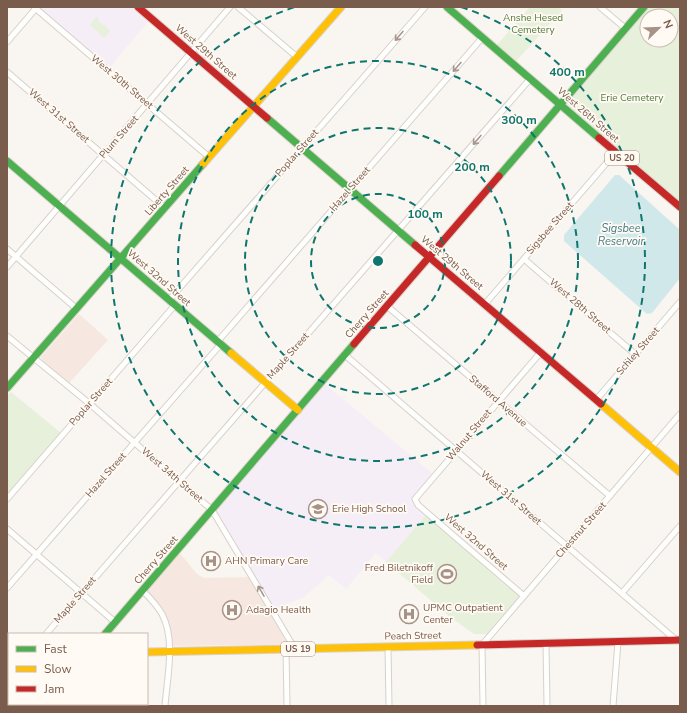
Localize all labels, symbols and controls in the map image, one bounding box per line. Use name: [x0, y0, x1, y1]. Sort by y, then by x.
north arrow: [639, 8, 679, 48]
park label: Anshe Hesed Cemetery: [503, 11, 563, 37]
text: N: [659, 18, 676, 31]
street label: West 29th Street: [172, 21, 240, 83]
one-way arrow: [395, 31, 404, 42]
street label: West 30th Street: [88, 52, 157, 113]
one-way arrow: [452, 62, 461, 72]
text: 400 m: [549, 64, 585, 80]
street label: West 26th Street: [554, 84, 622, 146]
street label: West 31st Street: [25, 86, 93, 147]
park label: Erie Cemetery: [601, 91, 664, 105]
street label: Plum Street: [96, 112, 142, 162]
text: 300 m: [501, 112, 537, 128]
street label: Poplar Street: [272, 126, 322, 180]
one-way arrow: [473, 134, 482, 144]
road number: US 20: [605, 151, 639, 165]
text: 200 m: [454, 159, 490, 175]
street label: Liberty Street: [142, 163, 193, 219]
street label: Hazel Street: [326, 163, 374, 215]
street label: Sigsbee Street: [523, 198, 577, 257]
text: 100 m: [407, 206, 443, 222]
water label: Sigsbee Reservoir: [598, 221, 645, 249]
street label: West 29th Street: [418, 233, 487, 294]
street label: West 32nd Street: [124, 246, 194, 310]
centre of rings: [371, 254, 385, 268]
street label: West 28th Street: [546, 275, 614, 337]
street label: Cherry Street: [342, 286, 392, 341]
street label: Schley Street: [613, 324, 663, 378]
street label: Maple Street: [264, 329, 313, 382]
street label: Stafford Avenue: [466, 372, 530, 430]
street label: Poplar Street: [66, 375, 116, 429]
street label: Walnut Street: [443, 406, 495, 464]
street label: West 34th Street: [138, 444, 206, 506]
street label: Hazel Street: [82, 449, 130, 501]
street label: West 31st Street: [477, 468, 545, 529]
school or university icon: Erie High School: [307, 498, 329, 520]
street label: Chestnut Street: [553, 498, 610, 561]
place label: Erie High School: [332, 502, 406, 516]
street label: West 32nd Street: [441, 510, 511, 574]
street label: Cherry Street: [131, 532, 181, 587]
hospital icon: AHN Primary Care: [200, 550, 222, 572]
place label: AHN Primary Care: [225, 554, 308, 568]
place label: Fred Biletnikoff Field: [365, 561, 434, 587]
sports icon: Fred Biletnikoff Field: [436, 563, 458, 585]
street label: Maple Street: [51, 573, 100, 626]
one-way arrow: [256, 585, 264, 597]
hospital icon: Adagio Health: [221, 599, 243, 621]
place label: UPMC Outpatient Center: [423, 601, 503, 627]
place label: Adagio Health: [246, 603, 311, 617]
hospital icon: UPMC Outpatient Center: [398, 603, 420, 625]
street label: Peach Street: [384, 628, 442, 643]
legend: [8, 633, 148, 705]
text: Fast: [44, 641, 67, 657]
road number: US 19: [281, 642, 315, 656]
text: Slow: [44, 661, 72, 677]
text: Jam: [43, 681, 65, 697]

